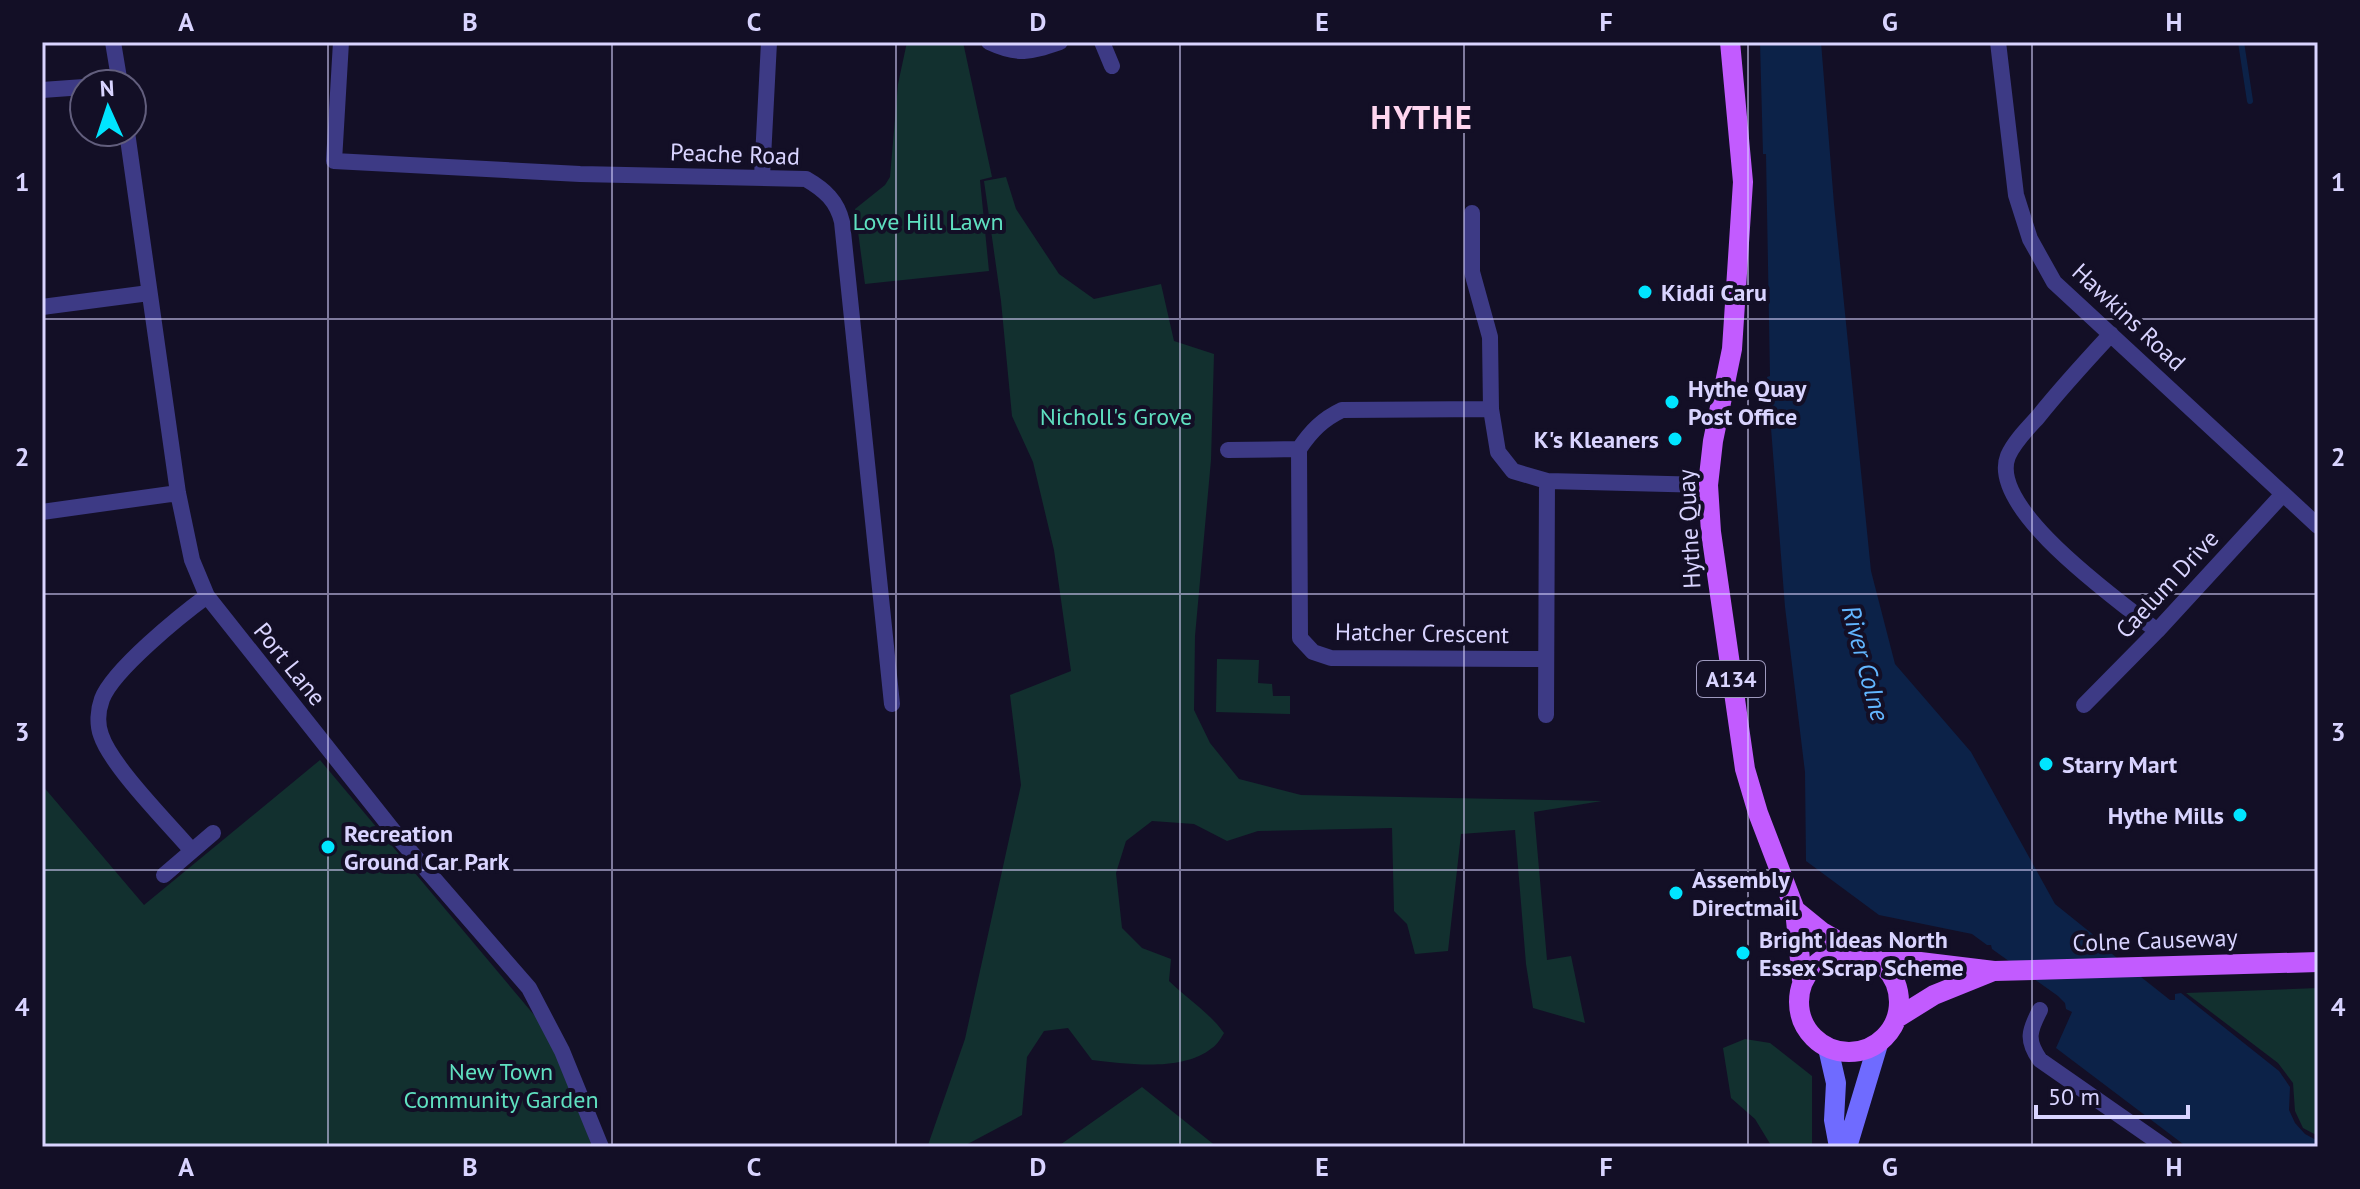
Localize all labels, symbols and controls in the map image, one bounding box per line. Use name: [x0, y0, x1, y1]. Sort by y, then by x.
text: A: [178, 5, 194, 38]
text: B: [462, 5, 478, 38]
text: C: [747, 5, 761, 38]
text: D: [1030, 5, 1046, 38]
text: E: [1315, 5, 1329, 38]
text: F: [1599, 5, 1613, 38]
text: G: [1882, 5, 1898, 38]
text: H: [2166, 5, 2182, 38]
north arrow: [68, 68, 148, 148]
text: N: [99, 74, 115, 102]
district label: HYTHE: [1370, 96, 1474, 138]
street label: Peache Road: [669, 136, 801, 172]
text: 1: [15, 165, 29, 198]
text: 1: [2331, 165, 2345, 198]
park label: Love Hill Lawn: [852, 206, 1004, 237]
street label: Hawkins Road: [2066, 257, 2192, 377]
place label: Kiddi Caru: [1661, 277, 1767, 308]
marker: Kiddi Caru: [1636, 283, 1654, 301]
place label: Hythe Quay Post Office: [1688, 373, 1807, 432]
marker: Hythe Quay Post Office: [1663, 393, 1681, 411]
park label: Nicholl's Grove: [1040, 401, 1192, 432]
place label: K's Kleaners: [1534, 424, 1659, 455]
marker: K's Kleaners: [1666, 430, 1684, 448]
text: 2: [15, 440, 29, 473]
text: 2: [2331, 440, 2345, 473]
street label: Hythe Quay: [1670, 468, 1708, 590]
street label: Caelum Drive: [2109, 523, 2225, 645]
water label: River Colne: [1835, 602, 1897, 724]
street label: Port Lane: [247, 616, 333, 712]
street label: Hatcher Crescent: [1335, 616, 1509, 650]
road number: A134: [1697, 661, 1765, 697]
text: 3: [15, 715, 29, 748]
text: 3: [2331, 715, 2345, 748]
place label: Starry Mart: [2062, 749, 2178, 780]
marker: Starry Mart: [2037, 755, 2055, 773]
place label: Hythe Mills: [2108, 800, 2224, 831]
marker: Hythe Mills: [2231, 806, 2249, 824]
place label: Recreation Ground Car Park: [344, 818, 510, 877]
marker: Recreation Ground Car Park: [319, 838, 337, 856]
place label: Assembly Directmail: [1692, 864, 1799, 923]
marker: Assembly Directmail: [1667, 884, 1685, 902]
street label: Colne Causeway: [2072, 922, 2238, 958]
place label: Bright Ideas North Essex Scrap Scheme: [1759, 924, 1964, 983]
marker: Bright Ideas North Essex Scrap Scheme: [1734, 944, 1752, 962]
text: 4: [15, 990, 30, 1023]
text: 4: [2331, 990, 2346, 1023]
park label: New Town Community Garden: [403, 1056, 599, 1115]
scale bar: [2036, 1069, 2188, 1119]
text: 50 m: [2048, 1081, 2100, 1112]
text: A: [178, 1150, 194, 1183]
text: B: [462, 1150, 478, 1183]
text: C: [747, 1150, 761, 1183]
text: D: [1030, 1150, 1046, 1183]
text: E: [1315, 1150, 1329, 1183]
text: F: [1599, 1150, 1613, 1183]
text: G: [1882, 1150, 1898, 1183]
text: H: [2166, 1150, 2182, 1183]

